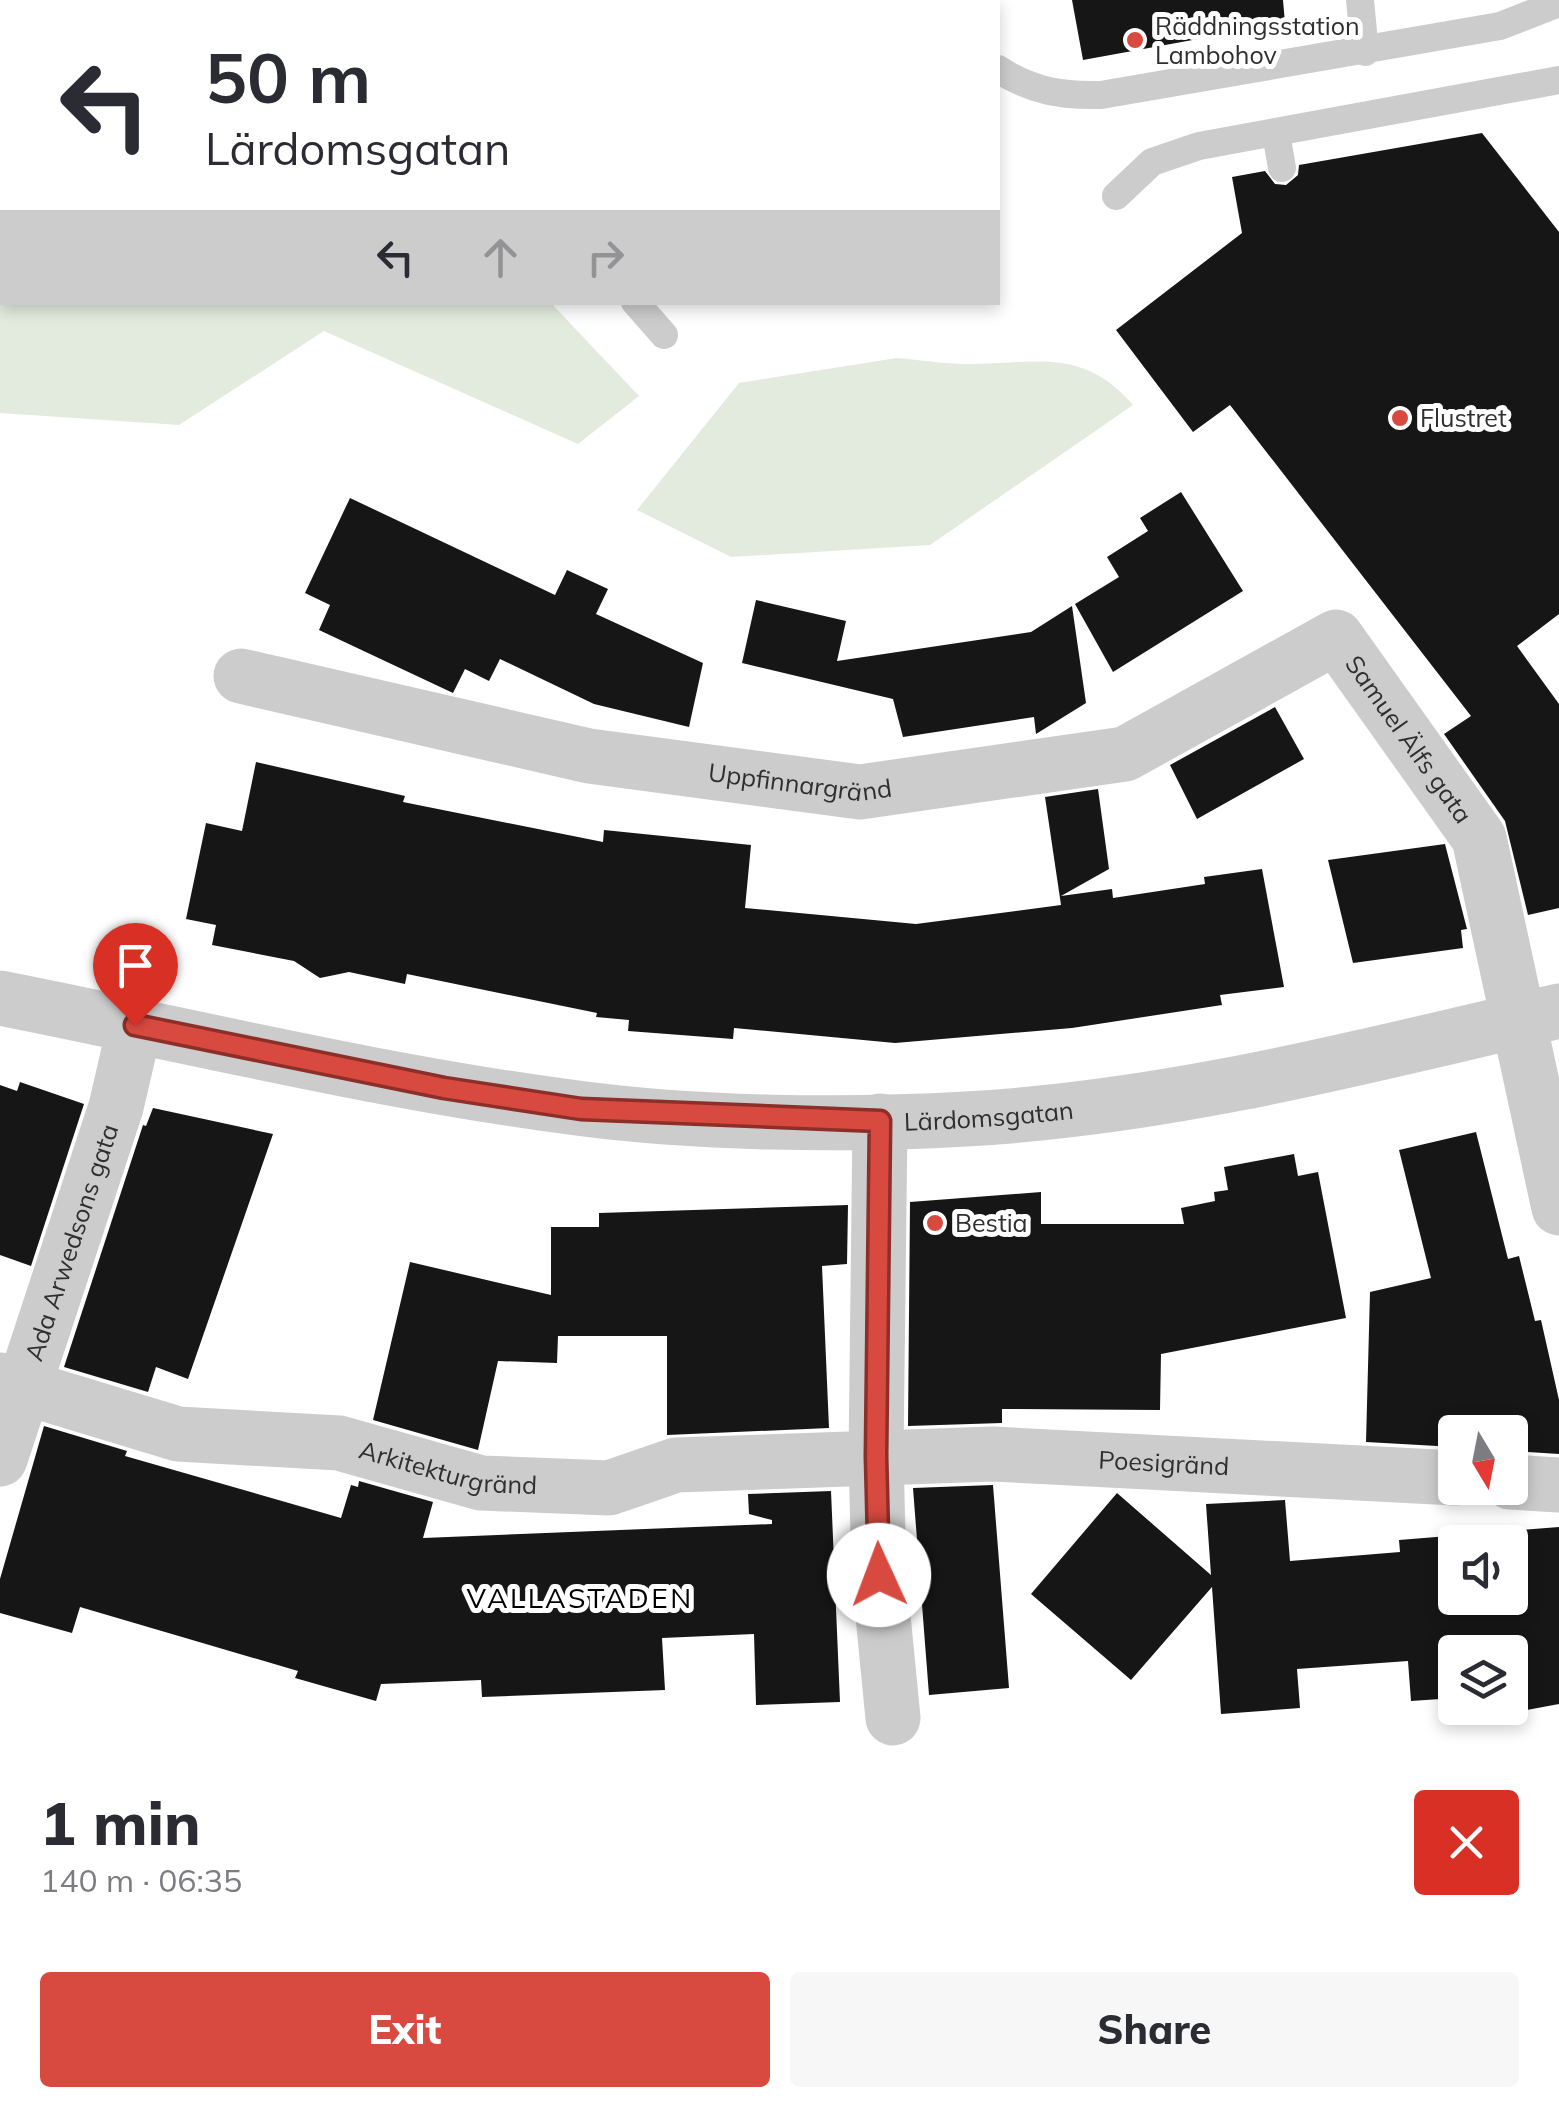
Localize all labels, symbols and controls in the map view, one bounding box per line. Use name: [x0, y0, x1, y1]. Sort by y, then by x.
place label: Räddningsstation Lambohov: [1155, 10, 1360, 70]
marker: Räddningsstation Lambohov: [1124, 29, 1146, 51]
text: 50 m: [205, 33, 371, 121]
icon: left: [40, 40, 170, 170]
text: Lärdomsgatan: [205, 120, 510, 176]
icon: left: [368, 230, 423, 285]
icon: ahead: [473, 230, 528, 285]
icon: right: [578, 230, 633, 285]
place label: Flustret: [1420, 402, 1507, 433]
marker: Flustret: [1389, 407, 1411, 429]
street label: Samuel Älfs gata: [1339, 649, 1479, 829]
street label: Uppfinnargränd: [707, 756, 894, 807]
pin: [93, 923, 178, 1026]
icon: arrive: [108, 938, 163, 993]
street label: Lärdomsgatan: [904, 1094, 1075, 1137]
street label: Ada Arwedsons gata: [17, 1120, 124, 1365]
place label: Bestia: [955, 1207, 1028, 1238]
marker: Bestia: [924, 1212, 946, 1234]
north arrow: [1438, 1415, 1528, 1505]
map controls: [1438, 1415, 1528, 1725]
street label: Arkitekturgränd: [356, 1433, 538, 1500]
street label: Poesigränd: [1098, 1444, 1230, 1481]
position arrow: [827, 1523, 931, 1627]
button: sound: [1438, 1525, 1528, 1615]
district label: VALLASTADEN: [466, 1580, 694, 1615]
button: layers: [1438, 1635, 1528, 1725]
text: 1 min: [40, 1785, 201, 1860]
button: close: [1414, 1790, 1519, 1895]
text: 140 m · 06:35: [40, 1860, 242, 1900]
button: Exit: [40, 1972, 770, 2087]
button: Share: [790, 1972, 1519, 2087]

